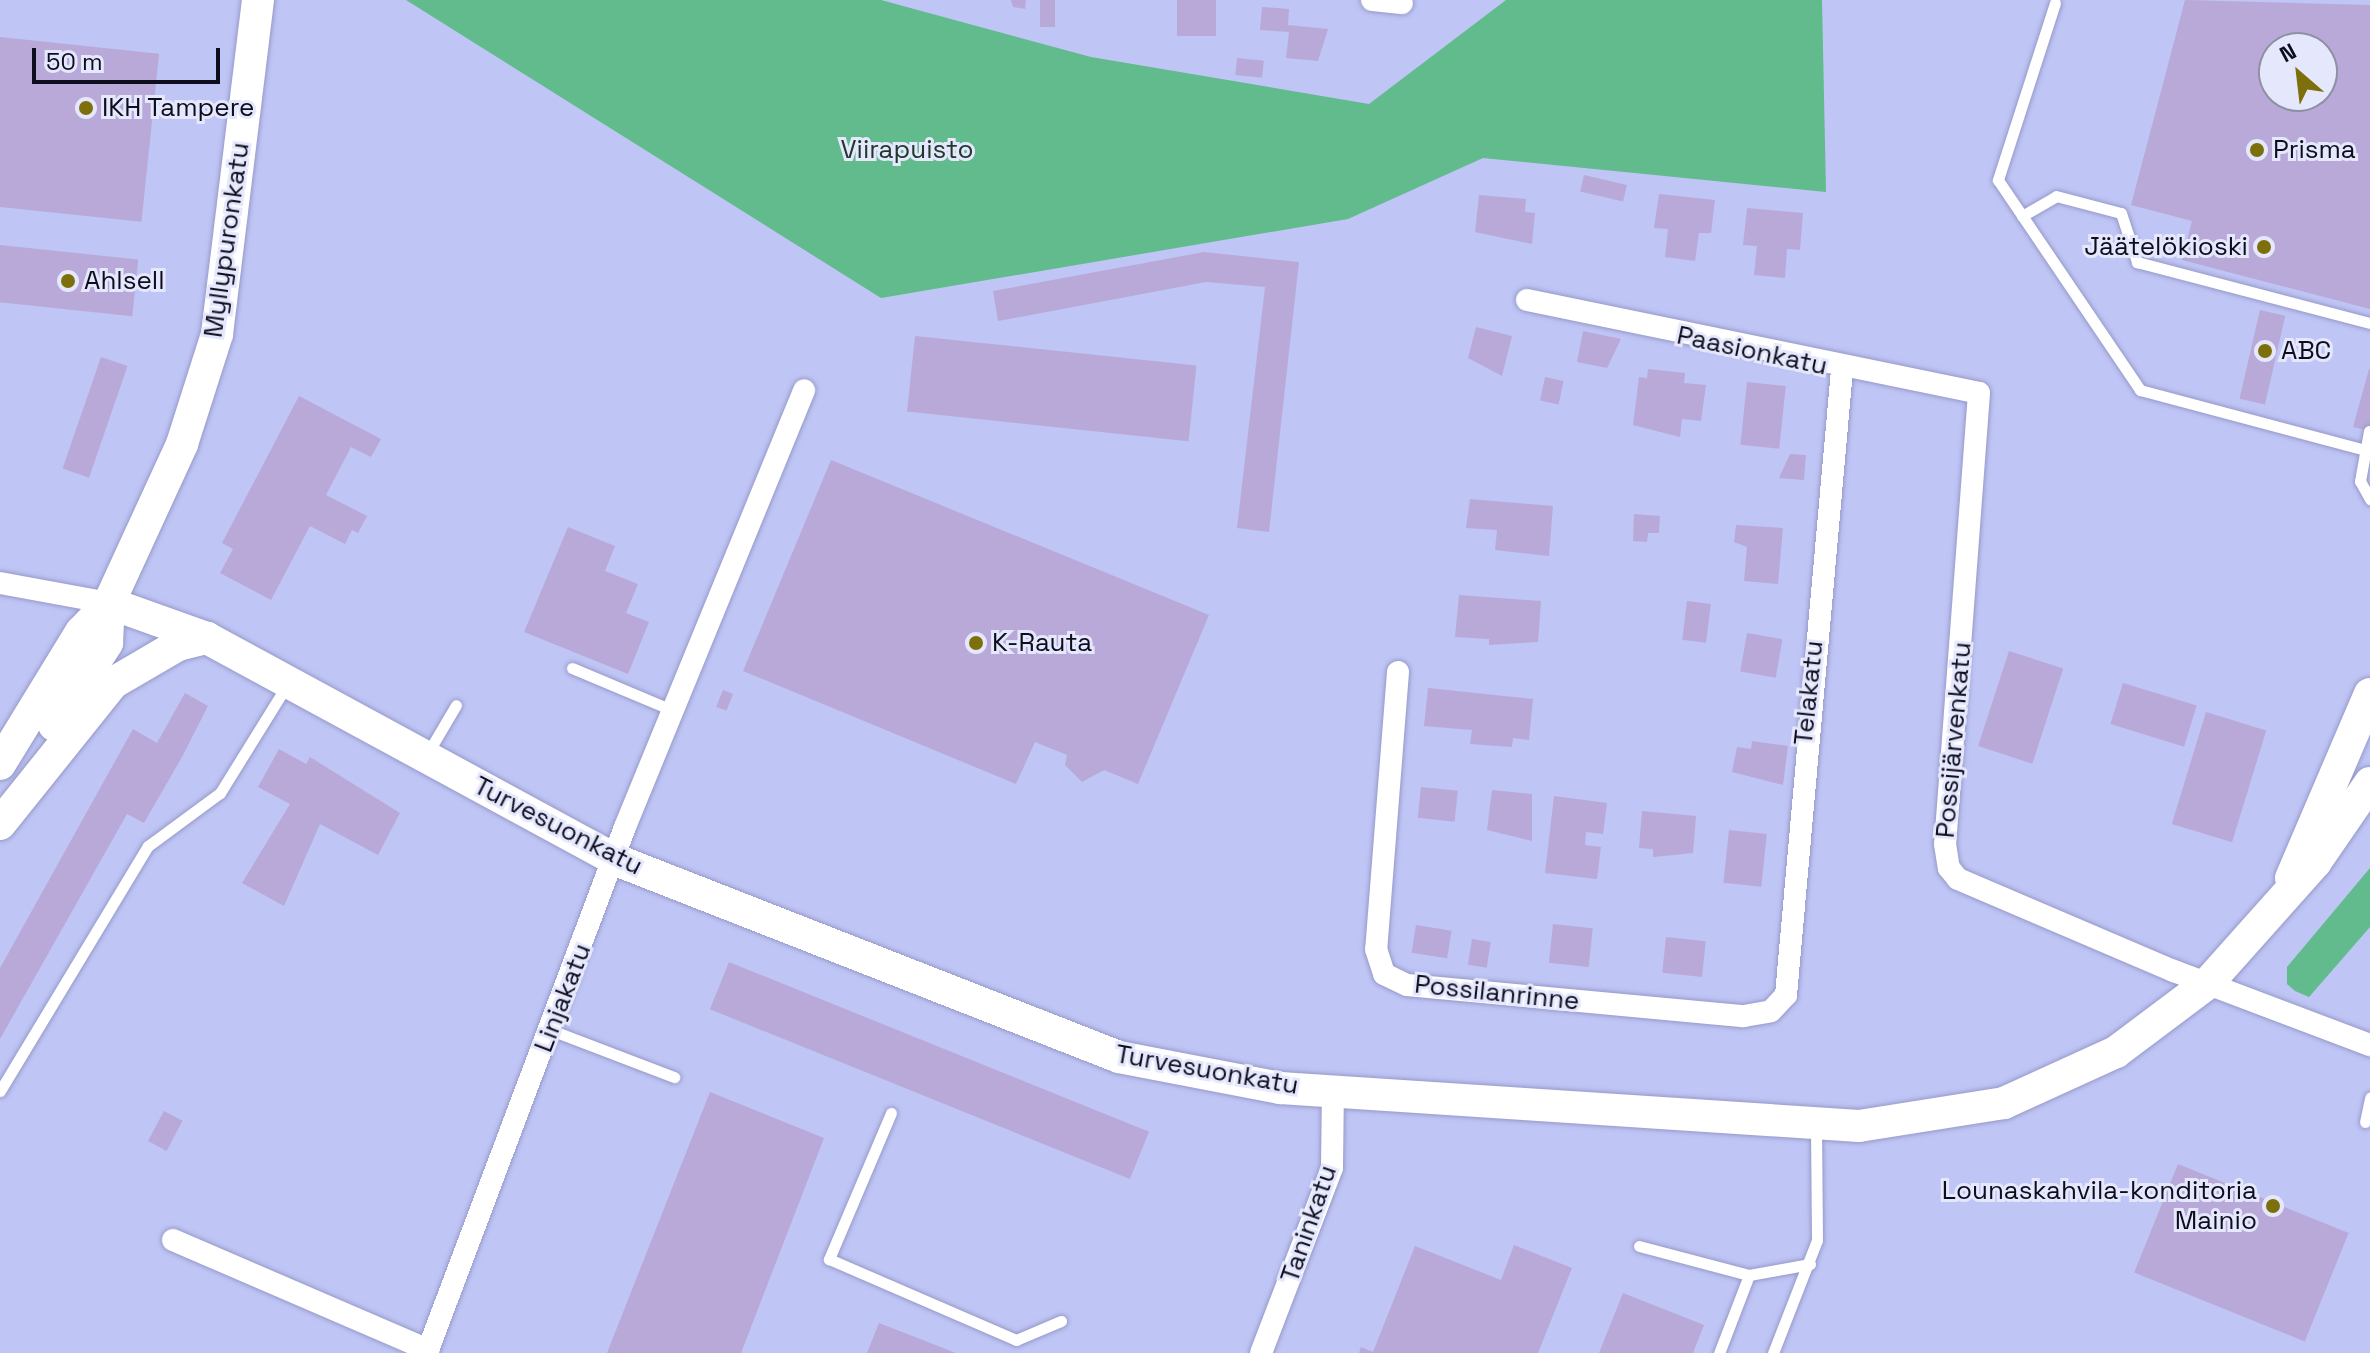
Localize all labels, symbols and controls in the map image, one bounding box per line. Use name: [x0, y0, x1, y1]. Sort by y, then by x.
scale bar: [36, 32, 224, 82]
north arrow: [2258, 32, 2338, 112]
text: N: [2275, 37, 2301, 68]
text: 50 m: [46, 46, 103, 77]
place label: IKH Tampere: [102, 92, 255, 124]
marker: IKH Tampere: [77, 99, 95, 117]
park label: Viirapuisto: [840, 134, 974, 166]
place label: Prisma: [2273, 134, 2356, 166]
street label: Myllypuronkatu: [198, 140, 256, 340]
marker: Prisma: [2248, 141, 2266, 159]
place label: Jäätelökioski: [2084, 231, 2248, 263]
marker: Jäätelökioski: [2255, 238, 2273, 256]
place label: Ahlsell: [84, 265, 165, 297]
marker: Ahlsell: [59, 272, 77, 290]
street label: Paasionkatu: [1674, 320, 1830, 382]
place label: ABC: [2281, 335, 2331, 367]
marker: ABC: [2256, 342, 2274, 360]
place label: K-Rauta: [992, 627, 1092, 659]
marker: K-Rauta: [967, 634, 985, 652]
street label: Telakatu: [1788, 639, 1830, 747]
street label: Possijärvenkatu: [1930, 641, 1978, 839]
street label: Turvesuonkatu: [468, 770, 648, 882]
street label: Linjakatu: [528, 939, 598, 1057]
street label: Possilanrinne: [1413, 969, 1581, 1017]
street label: Turvesuonkatu: [1113, 1039, 1301, 1101]
street label: Taninkatu: [1274, 1161, 1344, 1287]
place label: Lounaskahvila-konditoria Mainio: [1942, 1175, 2257, 1236]
marker: Lounaskahvila-konditoria Mainio: [2264, 1197, 2282, 1215]

